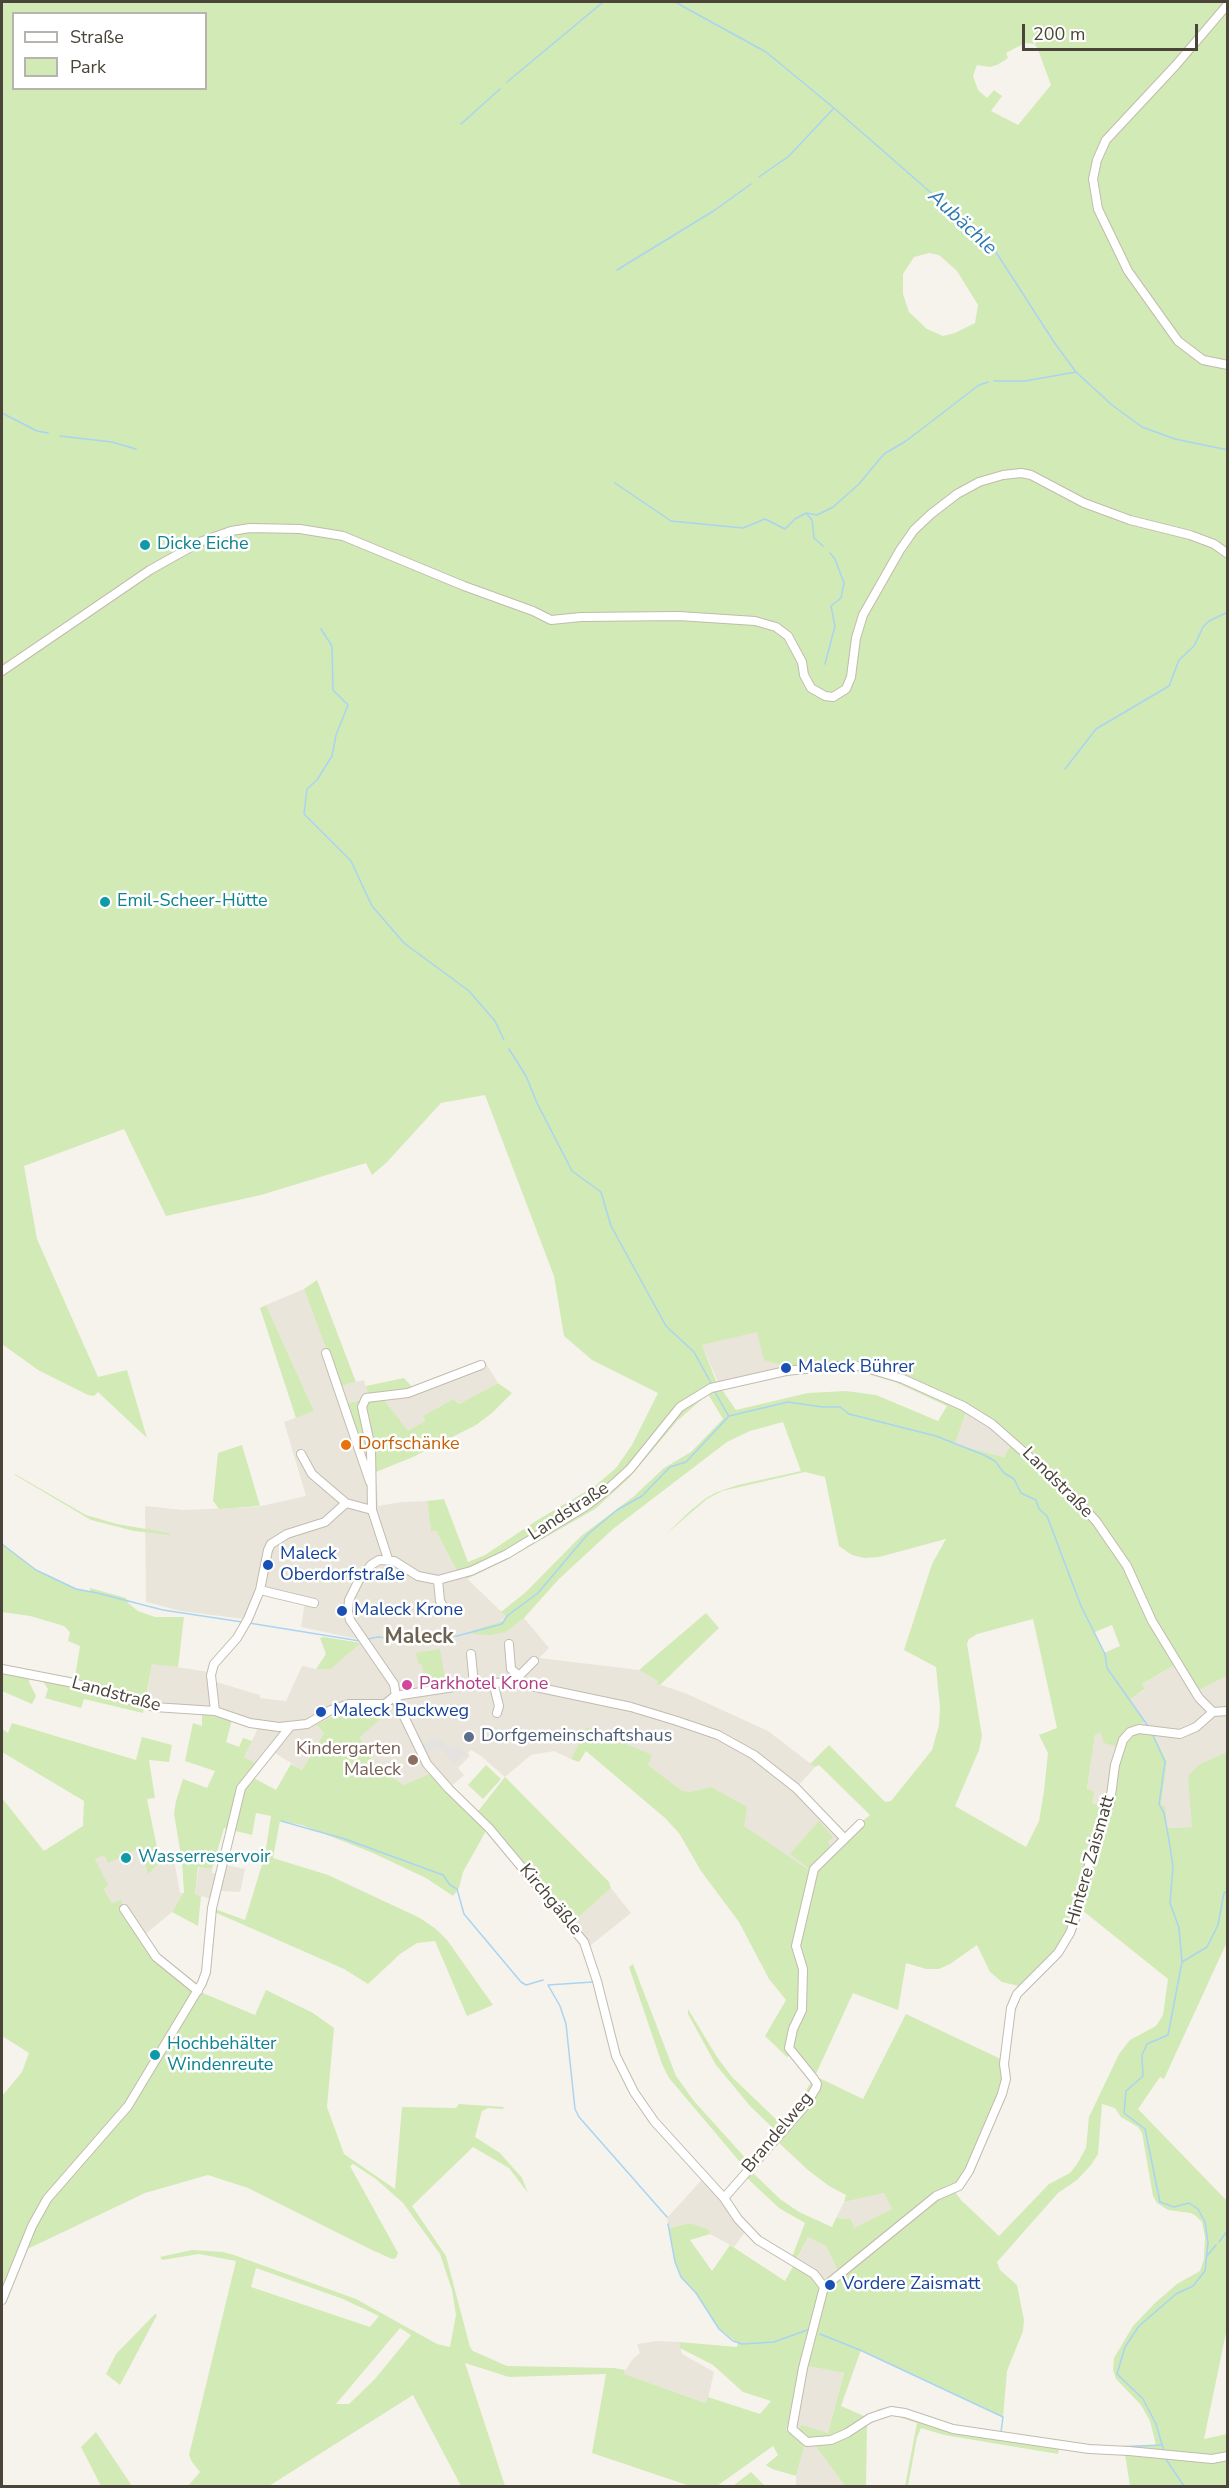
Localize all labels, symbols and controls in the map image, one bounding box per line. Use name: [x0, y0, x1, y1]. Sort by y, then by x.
legend: [12, 12, 207, 90]
scale bar: [1025, 12, 1200, 50]
text: 200 m: [1033, 22, 1085, 46]
text: Straße: [70, 25, 124, 49]
text: Park: [70, 55, 106, 79]
water label: Aubächle: [923, 185, 1001, 261]
place label: Dicke Eiche: [157, 534, 249, 556]
marker: Dicke Eiche: [138, 538, 152, 552]
place label: Emil-Scheer-Hütte: [117, 891, 268, 913]
marker: Emil-Scheer-Hütte: [98, 895, 112, 909]
place label: Maleck Bührer: [798, 1357, 915, 1379]
marker: Maleck Bührer: [779, 1361, 793, 1375]
place label: Dorfschänke: [358, 1434, 460, 1456]
marker: Dorfschänke: [339, 1438, 353, 1452]
street label: Landstraße: [1017, 1443, 1097, 1523]
street label: Landstraße: [525, 1478, 613, 1546]
place label: Maleck Oberdorfstraße: [280, 1544, 405, 1586]
marker: Maleck Oberdorfstraße: [261, 1558, 275, 1572]
place label: Maleck Krone: [354, 1600, 463, 1622]
marker: Maleck Krone: [335, 1604, 349, 1618]
district label: Maleck: [385, 1625, 453, 1651]
street label: Landstraße: [69, 1673, 163, 1717]
place label: Parkhotel Krone: [419, 1674, 548, 1696]
marker: Parkhotel Krone: [400, 1678, 414, 1692]
place label: Maleck Buckweg: [333, 1701, 469, 1723]
marker: Maleck Buckweg: [314, 1705, 328, 1719]
place label: Dorfgemeinschaftshaus: [481, 1726, 672, 1748]
marker: Dorfgemeinschaftshaus: [462, 1730, 476, 1744]
place label: Kindergarten Maleck: [296, 1739, 401, 1782]
marker: Kindergarten Maleck: [406, 1753, 420, 1767]
street label: Hintere Zaismatt: [1062, 1793, 1120, 1929]
place label: Wasserreservoir: [138, 1847, 271, 1869]
marker: Wasserreservoir: [119, 1851, 133, 1865]
street label: Kirchgäßle: [514, 1860, 586, 1940]
place label: Hochbehälter Windenreute: [167, 2034, 276, 2076]
marker: Hochbehälter Windenreute: [148, 2048, 162, 2062]
street label: Brandelweg: [738, 2088, 818, 2178]
place label: Vordere Zaismatt: [842, 2274, 980, 2296]
marker: Vordere Zaismatt: [823, 2278, 837, 2292]

